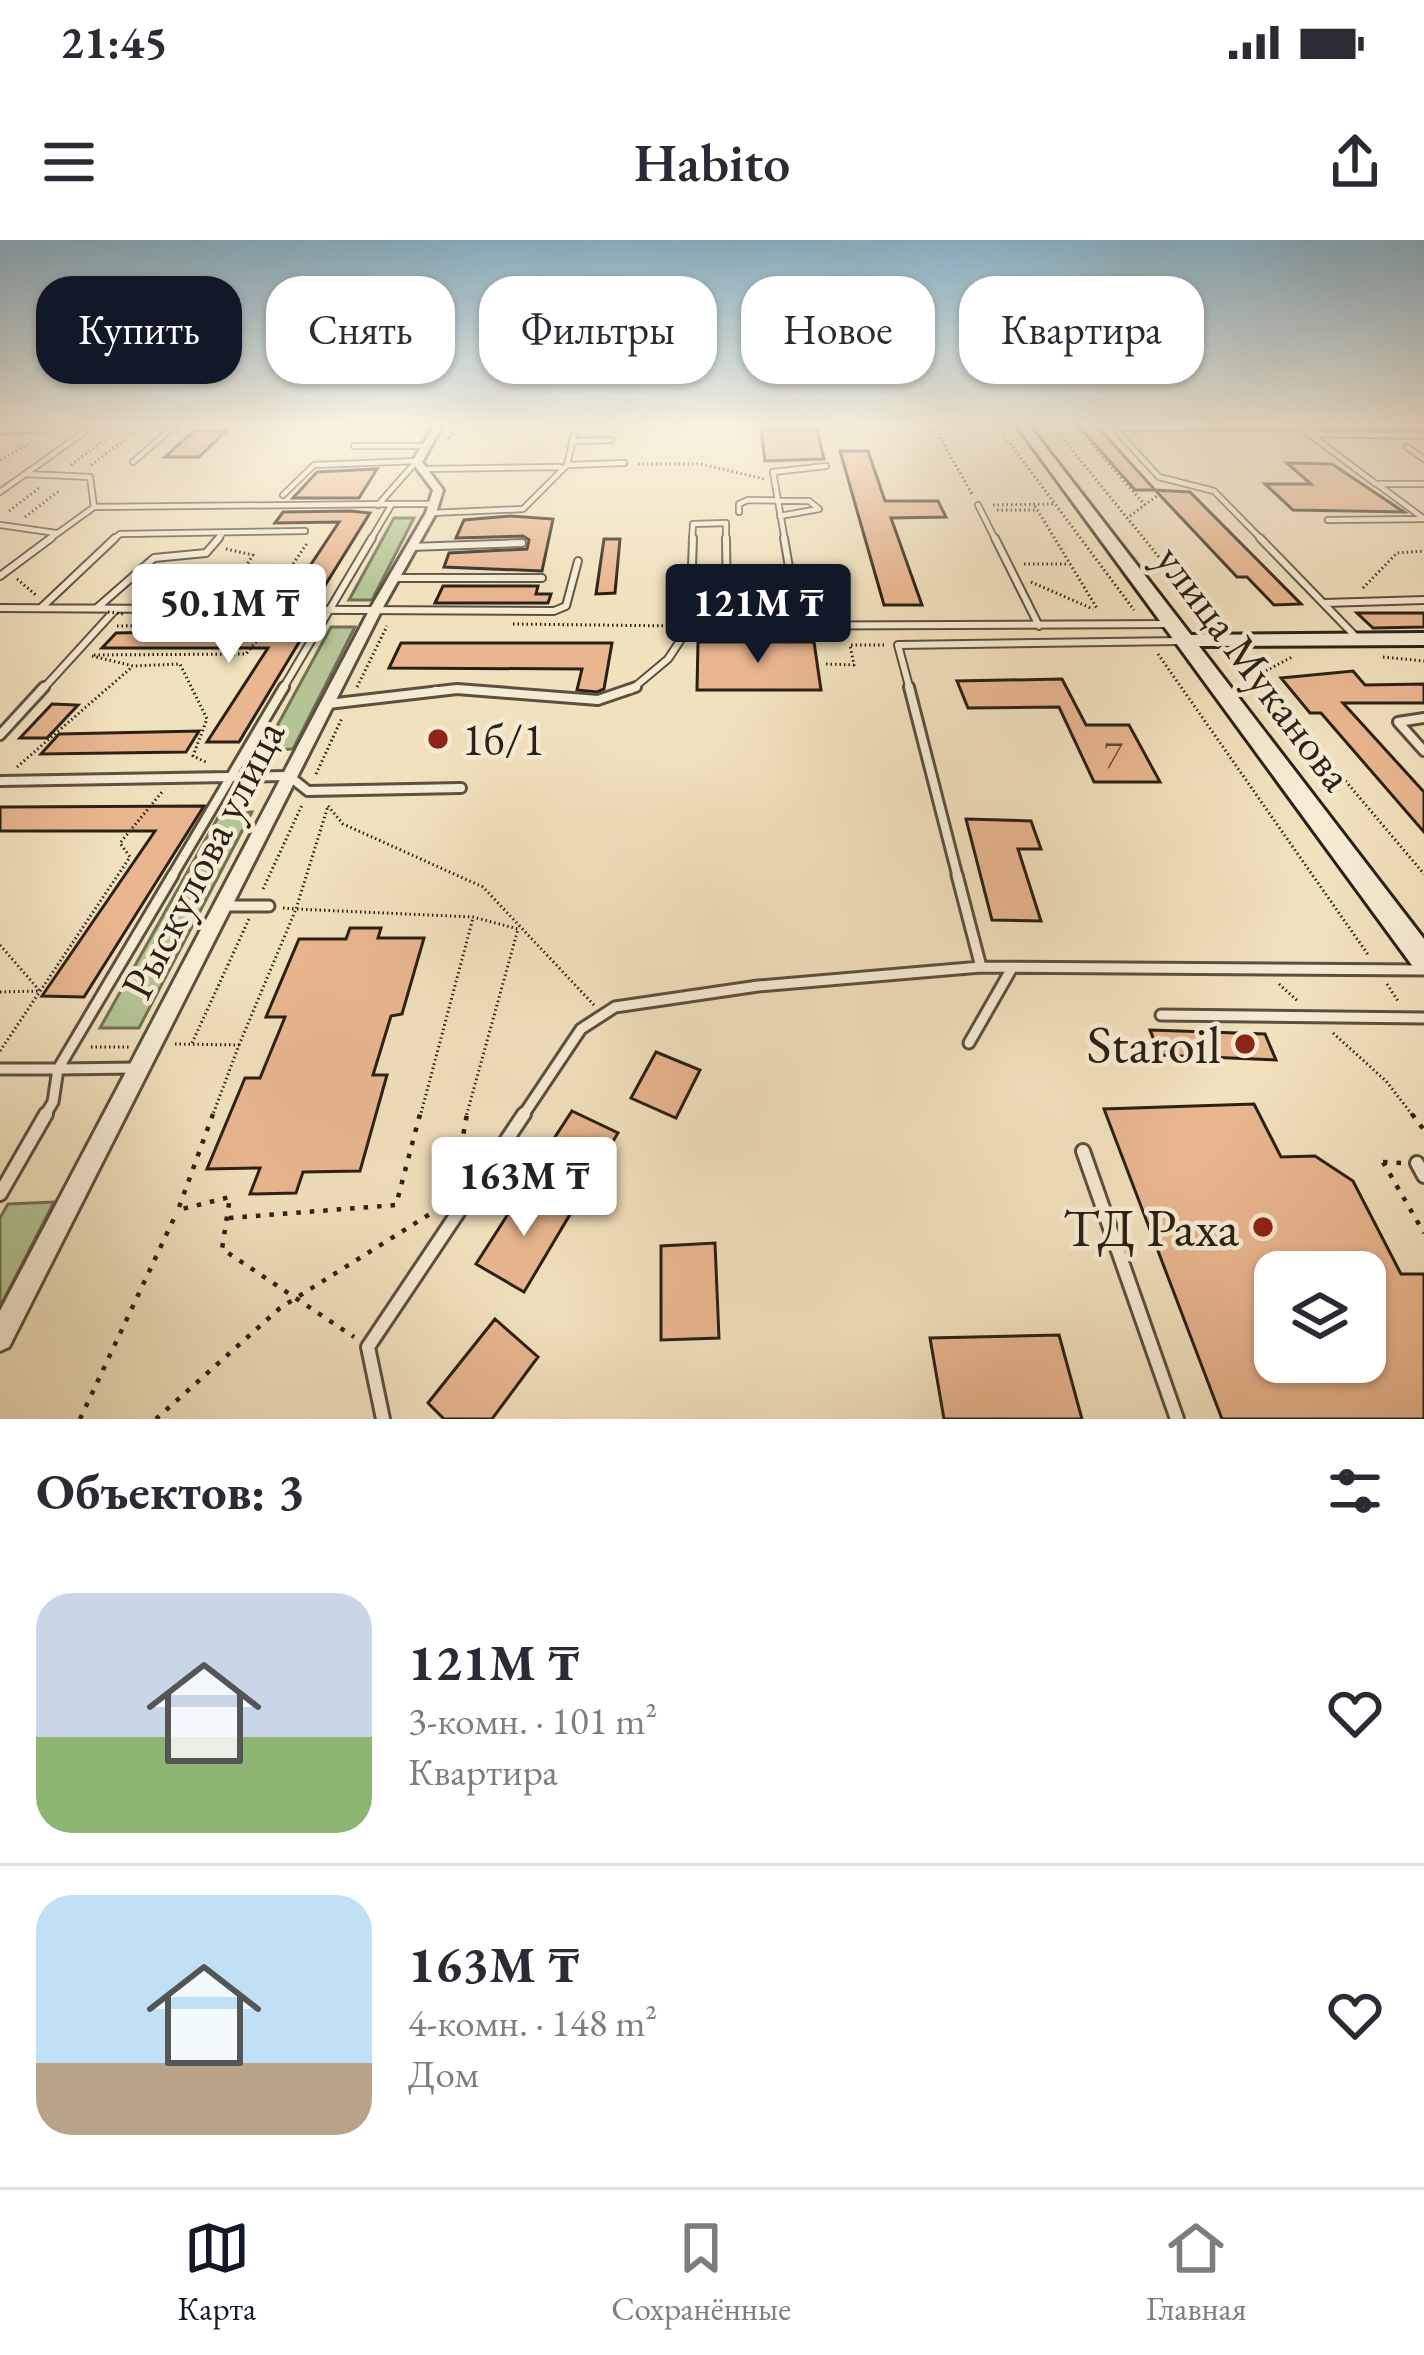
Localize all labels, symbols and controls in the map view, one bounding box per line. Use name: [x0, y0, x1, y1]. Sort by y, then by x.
text: 21:45: [60, 13, 168, 71]
text: Habito: [634, 127, 790, 197]
icon: menu: [36, 129, 102, 195]
icon: share: [1322, 129, 1388, 195]
chip: Купить: [36, 276, 242, 384]
chip: Снять: [266, 276, 455, 384]
chip: Фильтры: [479, 276, 717, 384]
chip: Новое: [741, 276, 935, 384]
chip: Квартира: [959, 276, 1204, 384]
street label: улица Муканова: [1143, 532, 1367, 802]
pin: 50.1M ₸: [118, 564, 340, 666]
pin: 121M ₸: [660, 564, 856, 666]
text: 50.1M ₸: [159, 577, 299, 628]
text: 121M ₸: [693, 577, 823, 628]
street label: Рыскулова улица: [107, 710, 297, 1008]
place label: 1б/1: [462, 710, 544, 768]
marker: 1б/1: [425, 726, 451, 752]
house number: 7: [1104, 728, 1123, 779]
place label: Staroil: [1086, 1009, 1221, 1079]
marker: Staroil: [1232, 1031, 1258, 1057]
pin: 163M ₸: [426, 1137, 622, 1239]
text: 163M ₸: [459, 1150, 589, 1201]
place label: ТД Раха: [1063, 1192, 1239, 1262]
marker: ТД Раха: [1250, 1214, 1276, 1240]
map controls: [1254, 1251, 1386, 1383]
button: layers: [1254, 1251, 1386, 1383]
text: Объектов: 3: [36, 1458, 305, 1524]
icon: filters: [1322, 1458, 1388, 1524]
text: 121M ₸: [408, 1629, 579, 1695]
icon: home: [132, 1641, 276, 1785]
icon: heart: [1322, 1680, 1388, 1746]
text: 3-комн. · 101 m²: [408, 1695, 657, 1746]
text: Квартира: [408, 1746, 558, 1797]
text: 163M ₸: [408, 1931, 579, 1997]
icon: home: [132, 1943, 276, 2087]
icon: heart: [1322, 1982, 1388, 2048]
text: 4-комн. · 148 m²: [408, 1997, 657, 2048]
text: Дом: [408, 2048, 479, 2099]
tab: Карта: [177, 2215, 256, 2330]
tab: Сохранённые: [611, 2215, 791, 2330]
tab: Главная: [1146, 2215, 1247, 2330]

